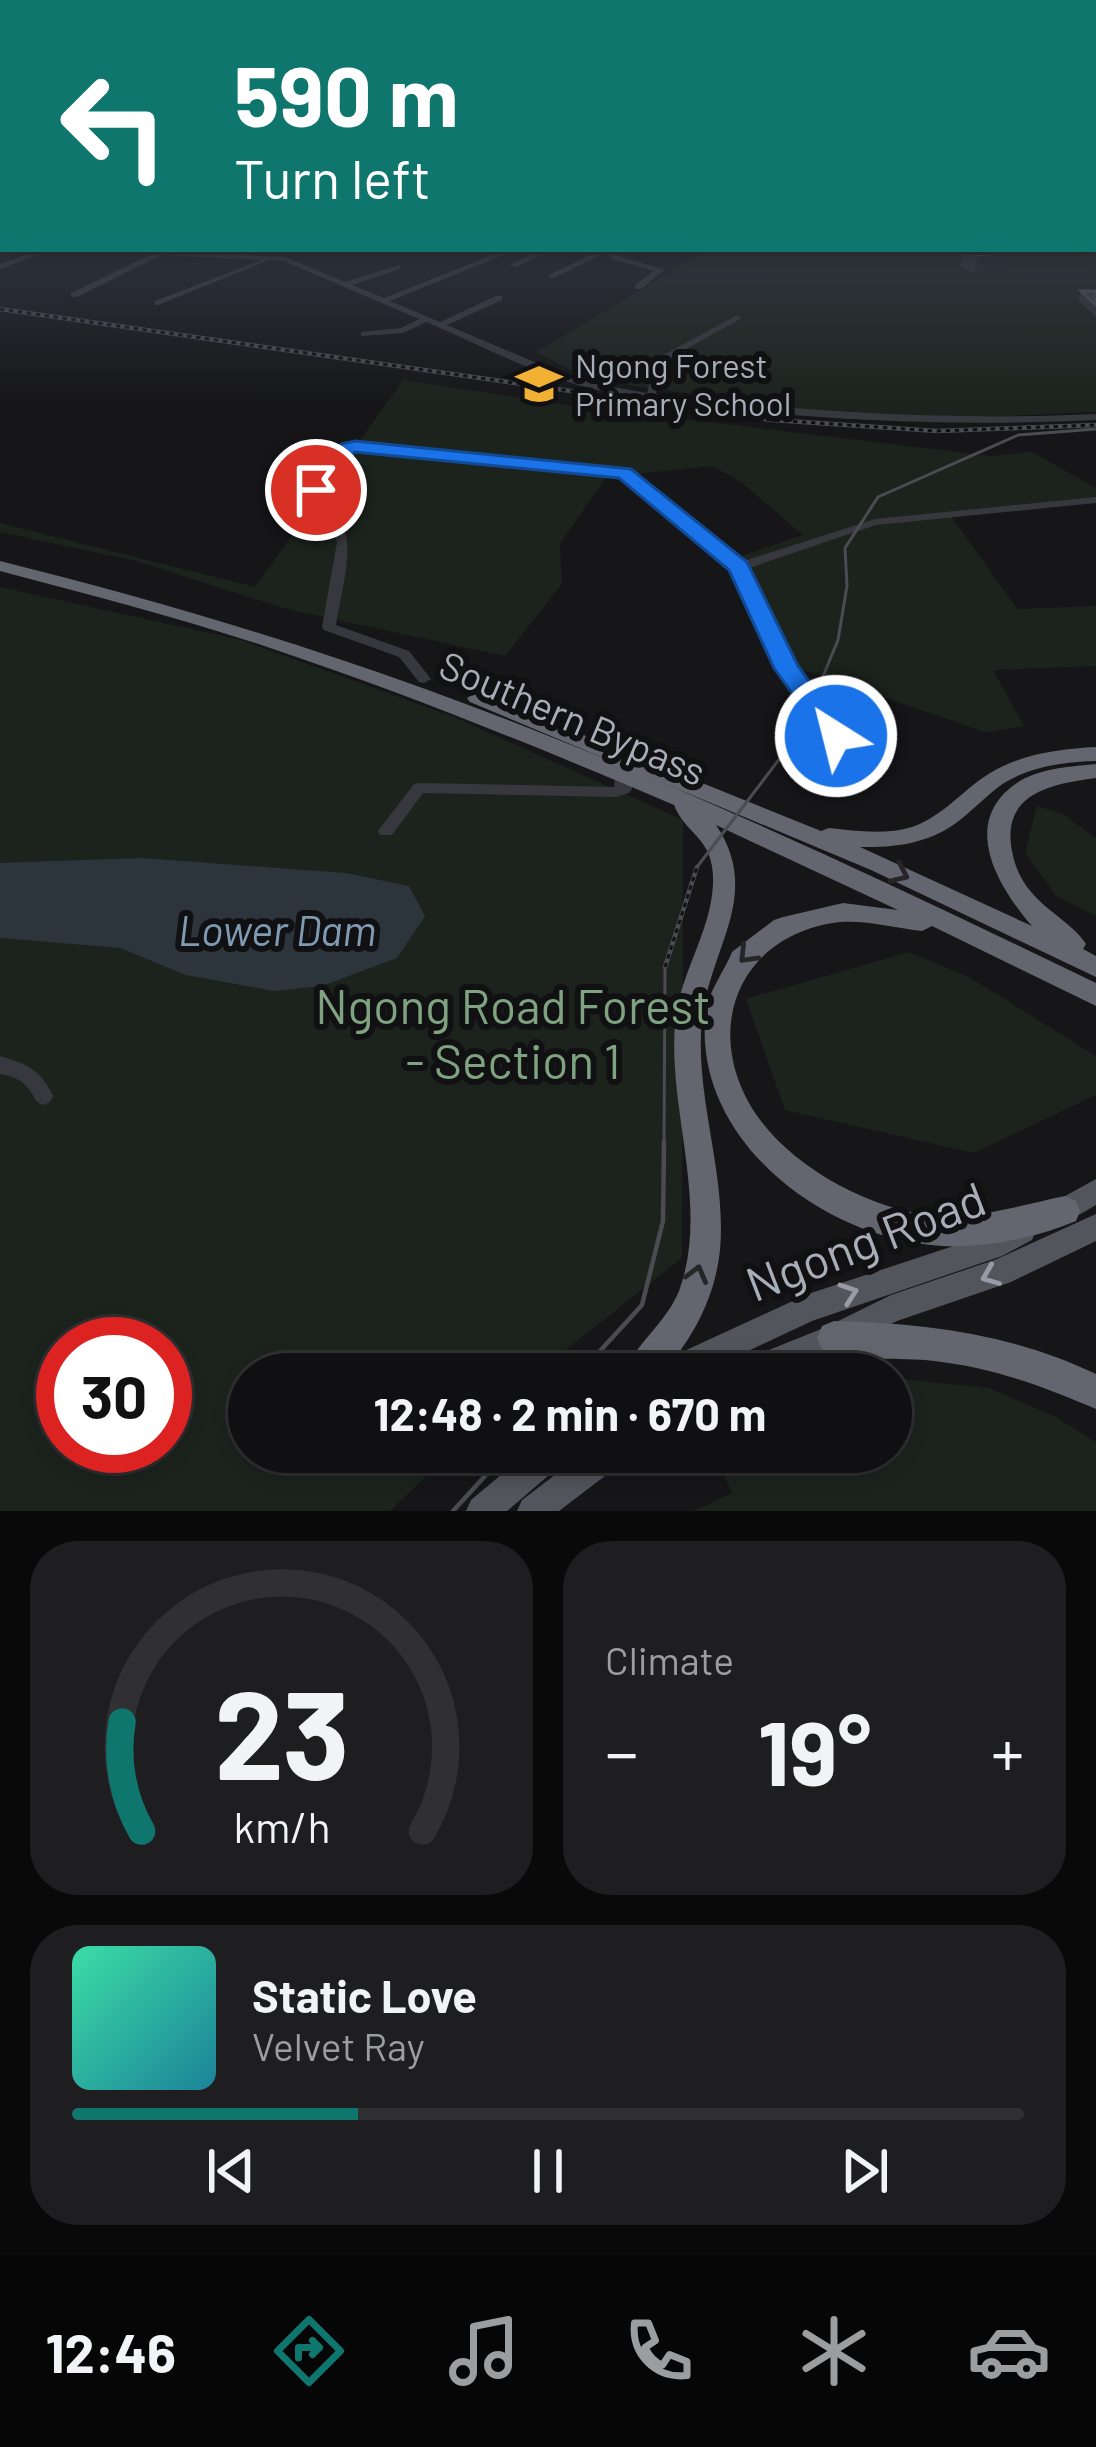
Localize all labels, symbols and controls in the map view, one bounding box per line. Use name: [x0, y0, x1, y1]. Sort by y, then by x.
text: 590 m: [234, 43, 459, 144]
icon: left: [36, 48, 192, 204]
text: Turn left: [234, 145, 431, 210]
place label: Ngong Forest Primary School: [575, 345, 791, 423]
school or university icon: Ngong Forest Primary School: [514, 359, 564, 409]
pin: [265, 439, 367, 541]
icon: arrive: [283, 457, 349, 523]
street label: Southern Bypass: [433, 640, 713, 794]
position arrow: [773, 673, 899, 799]
one-way arrow: [888, 860, 909, 883]
water label: Lower Dam: [178, 904, 376, 954]
one-way arrow: [739, 941, 761, 963]
park label: Ngong Road Forest - Section 1: [315, 976, 711, 1089]
street label: Ngong Road: [737, 1168, 993, 1312]
one-way arrow: [980, 1262, 1001, 1286]
one-way arrow: [683, 1265, 708, 1285]
one-way arrow: [838, 1282, 859, 1307]
speed limit sign: 30: [36, 1317, 192, 1473]
text: 12:48 · 2 min · 670 m: [374, 1386, 766, 1440]
text: Climate: [605, 1636, 734, 1683]
text: 23: [214, 1655, 349, 1805]
text: 19°: [758, 1696, 871, 1804]
text: −: [605, 1711, 638, 1790]
text: +: [991, 1711, 1024, 1790]
text: km/h: [233, 1800, 330, 1852]
text: Static Love: [252, 1968, 477, 2022]
text: Velvet Ray: [252, 2022, 425, 2069]
icon: previous: [198, 2138, 264, 2204]
icon: pause: [515, 2138, 581, 2204]
icon: next: [832, 2138, 898, 2204]
icon: directions: [267, 2309, 351, 2393]
icon: music: [442, 2309, 526, 2393]
icon: phone: [617, 2309, 701, 2393]
icon: climate: [792, 2309, 876, 2393]
icon: car: [967, 2309, 1051, 2393]
text: 12:46: [45, 2319, 176, 2384]

